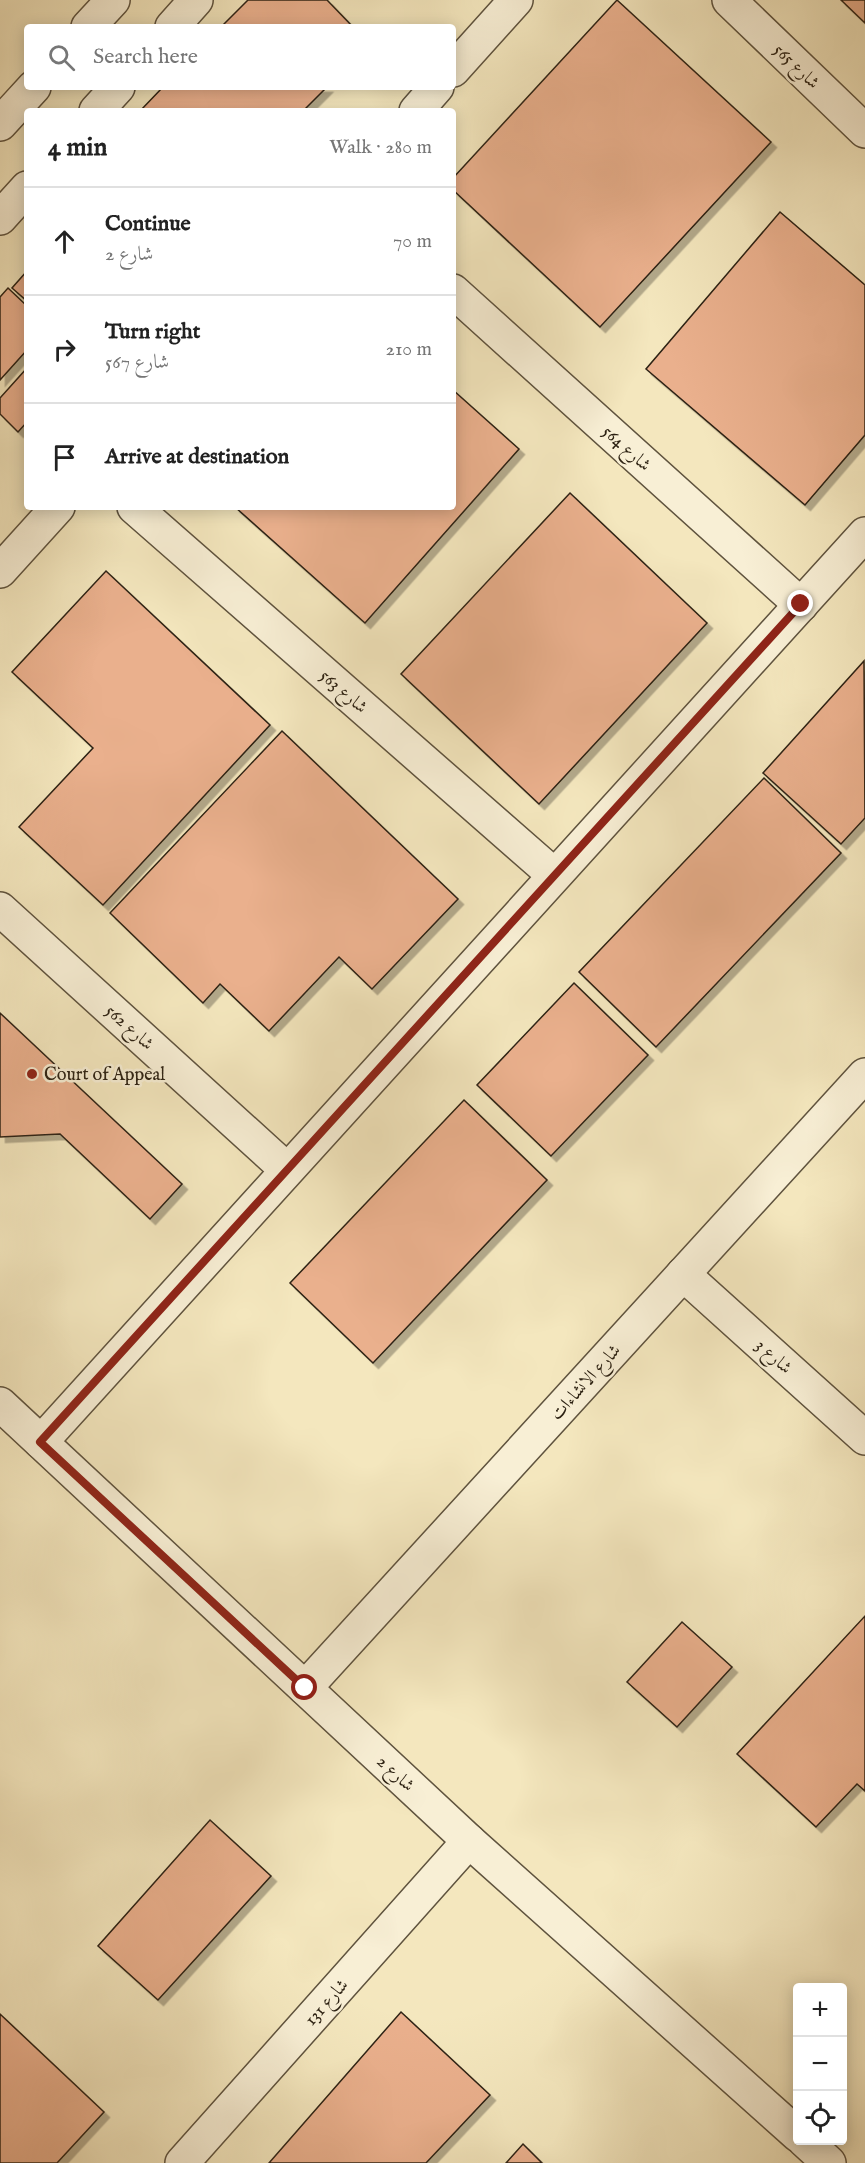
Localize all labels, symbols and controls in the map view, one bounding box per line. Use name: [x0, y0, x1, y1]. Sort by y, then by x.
search box: [24, 24, 456, 90]
street label: شارع 565: [767, 39, 824, 96]
icon: search: [45, 41, 78, 74]
text: Search here: [93, 43, 198, 71]
text: 4 min: [48, 131, 107, 164]
text: Walk · 280 m: [329, 135, 432, 160]
text: Continue: [105, 210, 191, 238]
icon: ahead: [48, 225, 81, 258]
text: 70 m: [393, 229, 432, 254]
text: شارع 2: [105, 242, 153, 267]
text: Turn right: [105, 318, 200, 346]
icon: right: [48, 333, 81, 366]
text: 210 m: [386, 337, 432, 362]
text: شارع 567: [105, 350, 169, 375]
street label: شارع 564: [595, 421, 655, 479]
icon: arrive: [48, 441, 81, 474]
text: Arrive at destination: [105, 443, 289, 471]
route end: [787, 590, 813, 616]
street label: شارع 563: [313, 665, 372, 721]
street label: شارع 562: [99, 1000, 158, 1057]
place label: Court of Appeal: [44, 1064, 165, 1087]
marker: Court of Appeal: [25, 1067, 39, 1081]
street label: شارع 3: [748, 1335, 796, 1381]
street label: شارع الانشاءات: [546, 1340, 628, 1427]
route start: [291, 1674, 317, 1700]
street label: شارع 2: [370, 1751, 419, 1799]
street label: شارع 131: [300, 1975, 356, 2033]
map controls: [793, 1983, 847, 2145]
button: +: [793, 1983, 847, 2037]
button: −: [793, 2037, 847, 2091]
button: locate: [793, 2091, 847, 2145]

